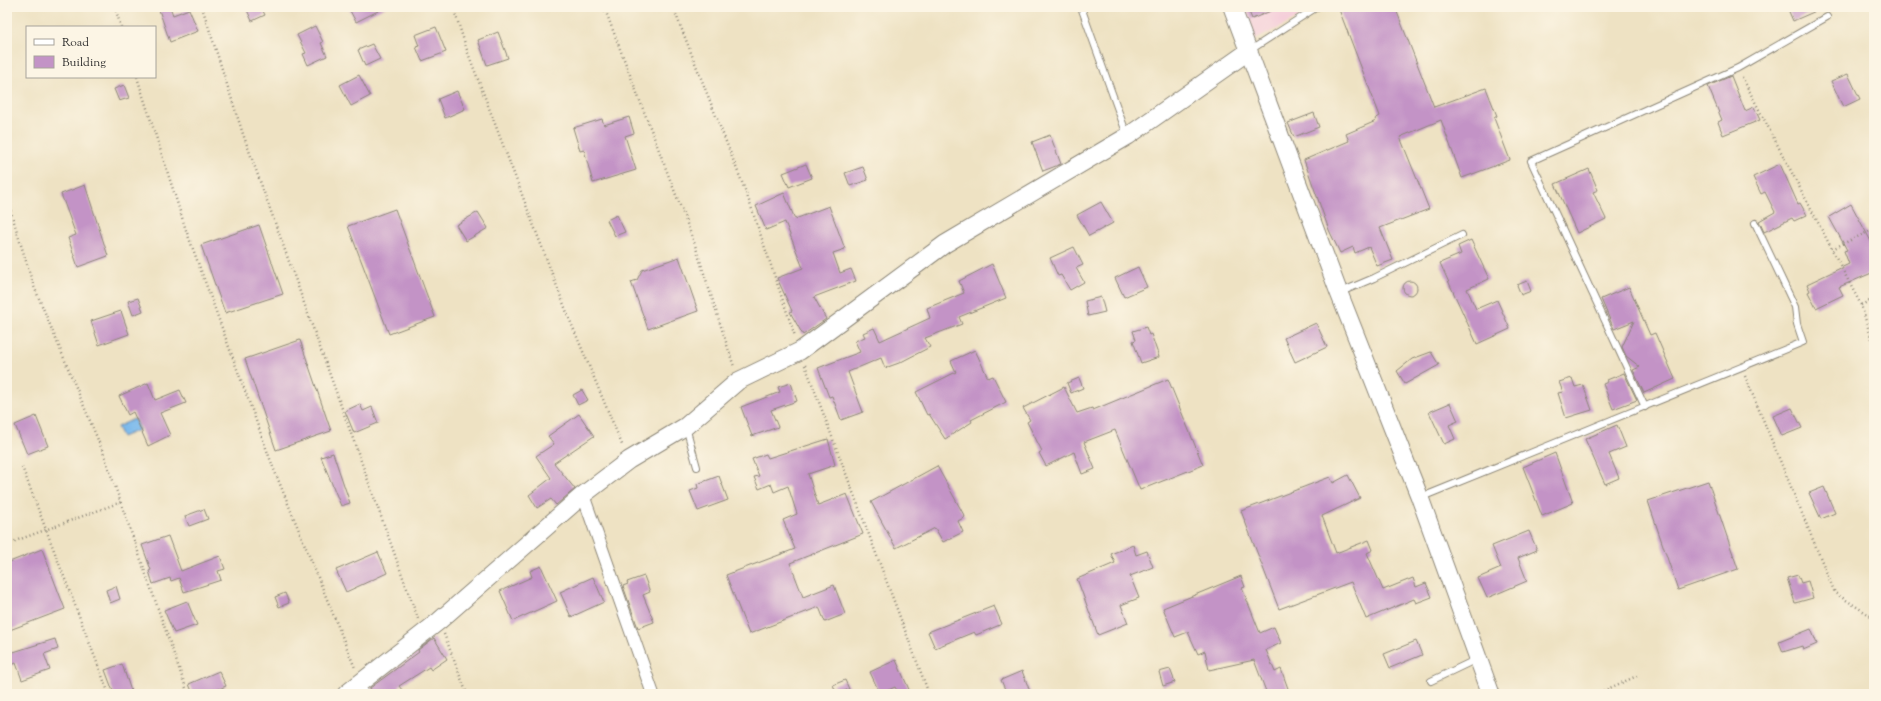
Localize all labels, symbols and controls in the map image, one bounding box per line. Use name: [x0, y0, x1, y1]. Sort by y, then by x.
legend: [26, 26, 156, 78]
text: Road: [62, 34, 89, 52]
text: Building: [62, 54, 106, 72]

